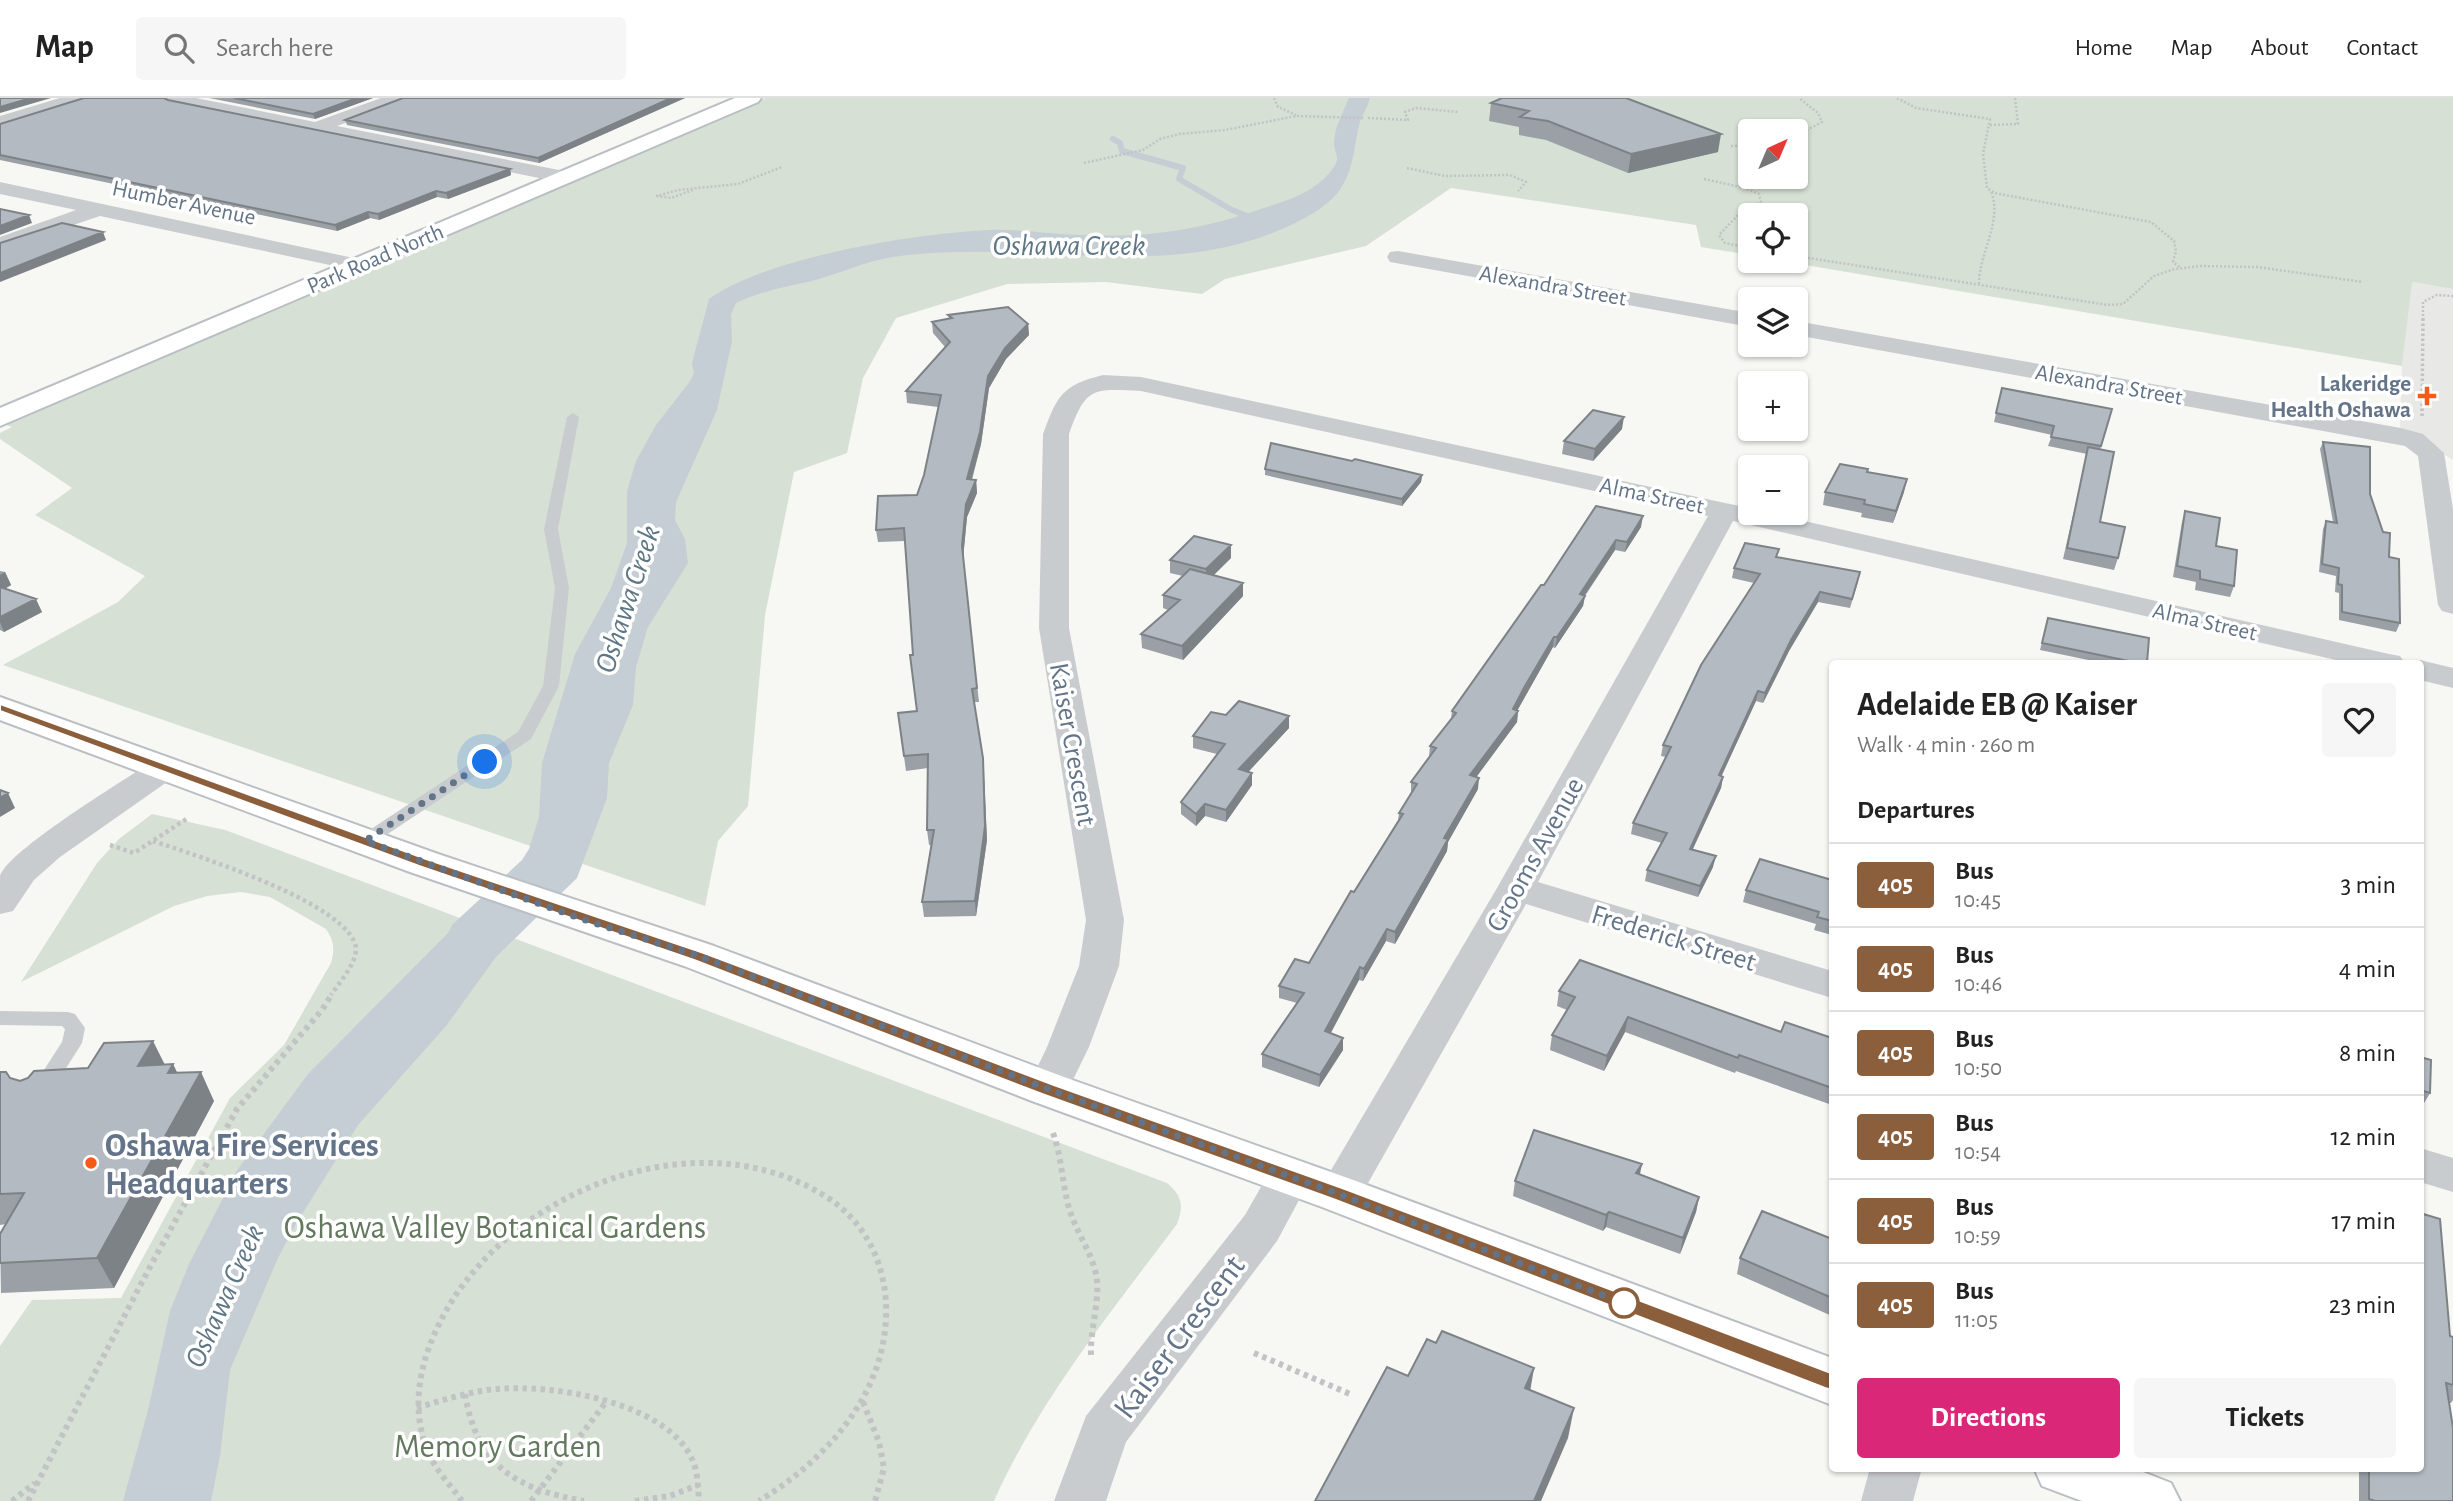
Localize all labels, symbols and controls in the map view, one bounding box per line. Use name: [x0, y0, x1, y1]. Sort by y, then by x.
search box: [136, 17, 626, 80]
icon: search: [160, 29, 198, 67]
text: Map: [35, 31, 94, 64]
text: Search here: [216, 35, 334, 61]
text: Home: [2075, 36, 2133, 60]
text: Map: [2171, 36, 2213, 60]
text: About: [2251, 36, 2308, 60]
text: Contact: [2346, 36, 2418, 60]
north arrow: [1738, 119, 1808, 189]
map controls: [1738, 119, 1808, 525]
street label: Humber Avenue: [110, 177, 258, 230]
button: locate: [1738, 203, 1808, 273]
street label: Park Road North: [304, 220, 447, 299]
water label: Oshawa Creek: [993, 231, 1146, 261]
street label: Alexandra Street: [1477, 262, 1629, 311]
button: layers: [1738, 287, 1808, 357]
street label: Alexandra Street: [2033, 361, 2185, 410]
button: +: [1738, 371, 1808, 441]
place label: Lakeridge Health Oshawa: [2270, 373, 2411, 422]
marker: Lakeridge Health Oshawa: [2417, 386, 2437, 406]
button: −: [1738, 455, 1808, 525]
street label: Alma Street: [1597, 474, 1707, 519]
water label: Oshawa Creek: [590, 522, 666, 677]
street label: Alma Street: [2150, 599, 2259, 646]
street label: Kaiser Crescent: [1044, 661, 1100, 828]
button: heart: [2322, 683, 2396, 757]
text: Adelaide EB @ Kaiser: [1857, 689, 2137, 722]
text: Walk · 4 min · 260 m: [1857, 734, 2035, 757]
your location: [467, 744, 502, 779]
street label: Grooms Avenue: [1482, 773, 1590, 937]
text: Departures: [1857, 797, 1975, 823]
text: Bus: [1955, 858, 1994, 884]
text: 3 min: [2340, 872, 2396, 898]
text: 405: [1878, 873, 1913, 897]
text: 10:45: [1955, 889, 2001, 912]
street label: Frederick Street: [1588, 901, 1759, 977]
text: Bus: [1955, 942, 1994, 968]
text: 4 min: [2339, 956, 2396, 982]
text: 405: [1878, 957, 1913, 981]
text: 10:46: [1955, 973, 2002, 996]
text: Bus: [1955, 1026, 1994, 1052]
text: 8 min: [2339, 1040, 2396, 1066]
text: 405: [1878, 1041, 1913, 1065]
text: 10:50: [1955, 1057, 2002, 1080]
text: Bus: [1955, 1110, 1994, 1136]
text: 12 min: [2330, 1124, 2396, 1150]
text: 405: [1878, 1125, 1913, 1149]
place label: Oshawa Fire Services Headquarters: [105, 1130, 379, 1201]
text: 10:54: [1955, 1141, 2001, 1164]
marker: Oshawa Fire Services Headquarters: [83, 1155, 99, 1171]
text: Bus: [1955, 1194, 1994, 1220]
text: 17 min: [2331, 1208, 2396, 1234]
text: 405: [1878, 1209, 1913, 1233]
park label: Oshawa Valley Botanical Gardens: [284, 1212, 706, 1245]
water label: Oshawa Creek: [180, 1220, 270, 1372]
text: 10:59: [1955, 1225, 2001, 1248]
street label: Kaiser Crescent: [1108, 1250, 1252, 1425]
text: Bus: [1955, 1278, 1994, 1304]
unlabelled marker: [1609, 1288, 1639, 1318]
text: 23 min: [2329, 1292, 2396, 1318]
text: 405: [1878, 1293, 1913, 1317]
text: 11:05: [1955, 1309, 1998, 1332]
button: Directions: [1857, 1378, 2120, 1458]
button: Tickets: [2134, 1378, 2396, 1458]
park label: Memory Garden: [394, 1431, 602, 1464]

